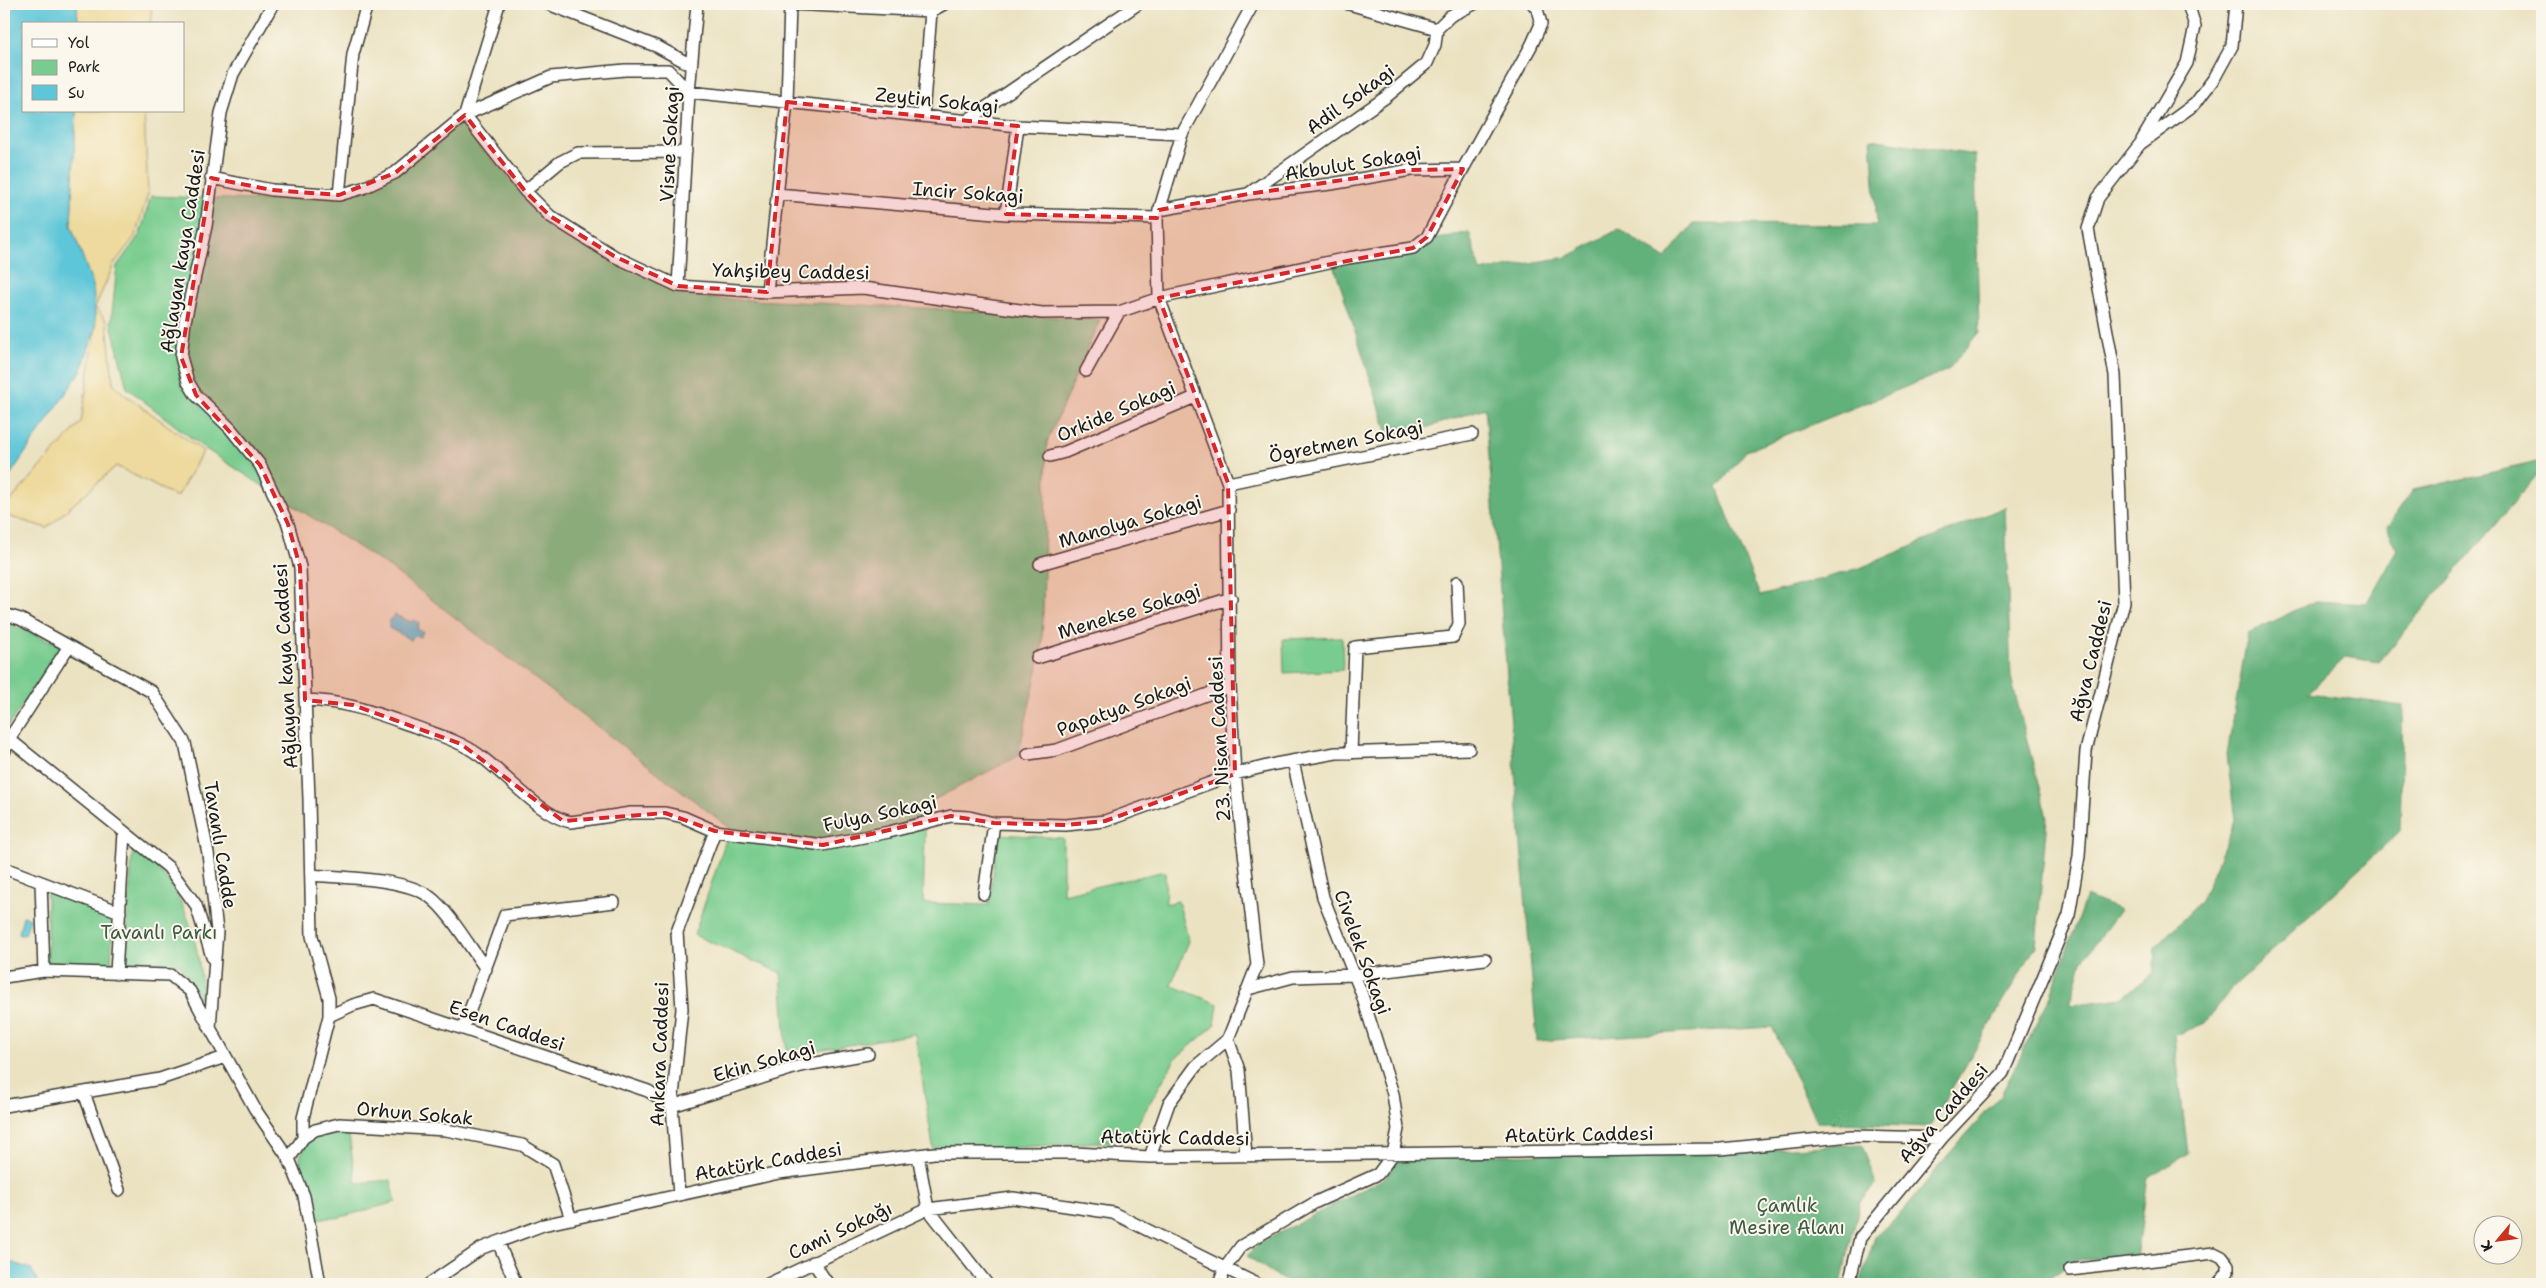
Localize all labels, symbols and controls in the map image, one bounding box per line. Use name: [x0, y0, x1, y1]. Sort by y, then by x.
legend: [22, 22, 185, 112]
text: Yol: [68, 33, 90, 53]
text: Park: [68, 57, 100, 77]
street label: Adil Sokagi: [1301, 59, 1400, 140]
street label: Zeytin Sokagi: [874, 82, 1000, 119]
text: Su: [68, 83, 85, 103]
street label: Visne Sokagi: [654, 85, 685, 203]
street label: Akbulut Sokagi: [1283, 140, 1423, 187]
street label: Ağlayan kaya Caddesi: [154, 147, 211, 355]
street label: Incir Sokagi: [911, 176, 1024, 209]
street label: Yahşibey Caddesi: [712, 258, 870, 285]
street label: Orkide Sokagi: [1053, 375, 1180, 448]
street label: Ögretmen Sokagi: [1267, 414, 1425, 469]
street label: Manolya Sokagi: [1056, 489, 1205, 554]
street label: Ağlayan kaya Caddesi: [268, 562, 303, 769]
street label: Menekse Sokagi: [1055, 578, 1204, 645]
street label: Ağva Caddesi: [2063, 597, 2118, 725]
street label: 23. Nisan Caddesi: [1203, 655, 1236, 823]
street label: Papatya Sokagi: [1053, 671, 1195, 742]
street label: Tavanlı Cadde: [198, 779, 243, 911]
street label: Fulya Sokagi: [821, 789, 939, 838]
street label: Civelek Sokagi: [1328, 886, 1397, 1018]
park label: Tavanlı Parkı: [101, 920, 217, 945]
street label: Ankara Caddesi: [644, 981, 675, 1127]
street label: Esen Caddesi: [446, 994, 568, 1057]
street label: Ekin Sokagi: [710, 1035, 818, 1088]
street label: Ağva Caddesi: [1893, 1058, 1994, 1169]
street label: Orhun Sokak: [356, 1096, 474, 1131]
street label: Atatürk Caddesi: [1504, 1121, 1654, 1148]
street label: Atatürk Caddesi: [1100, 1124, 1250, 1151]
street label: Atatürk Caddesi: [692, 1136, 844, 1187]
park label: Çamlık Mesire Alanı: [1729, 1193, 1845, 1240]
street label: Cami Sokağı: [784, 1196, 896, 1265]
north arrow: [2474, 1216, 2524, 1266]
text: K: [2476, 1237, 2497, 1255]

